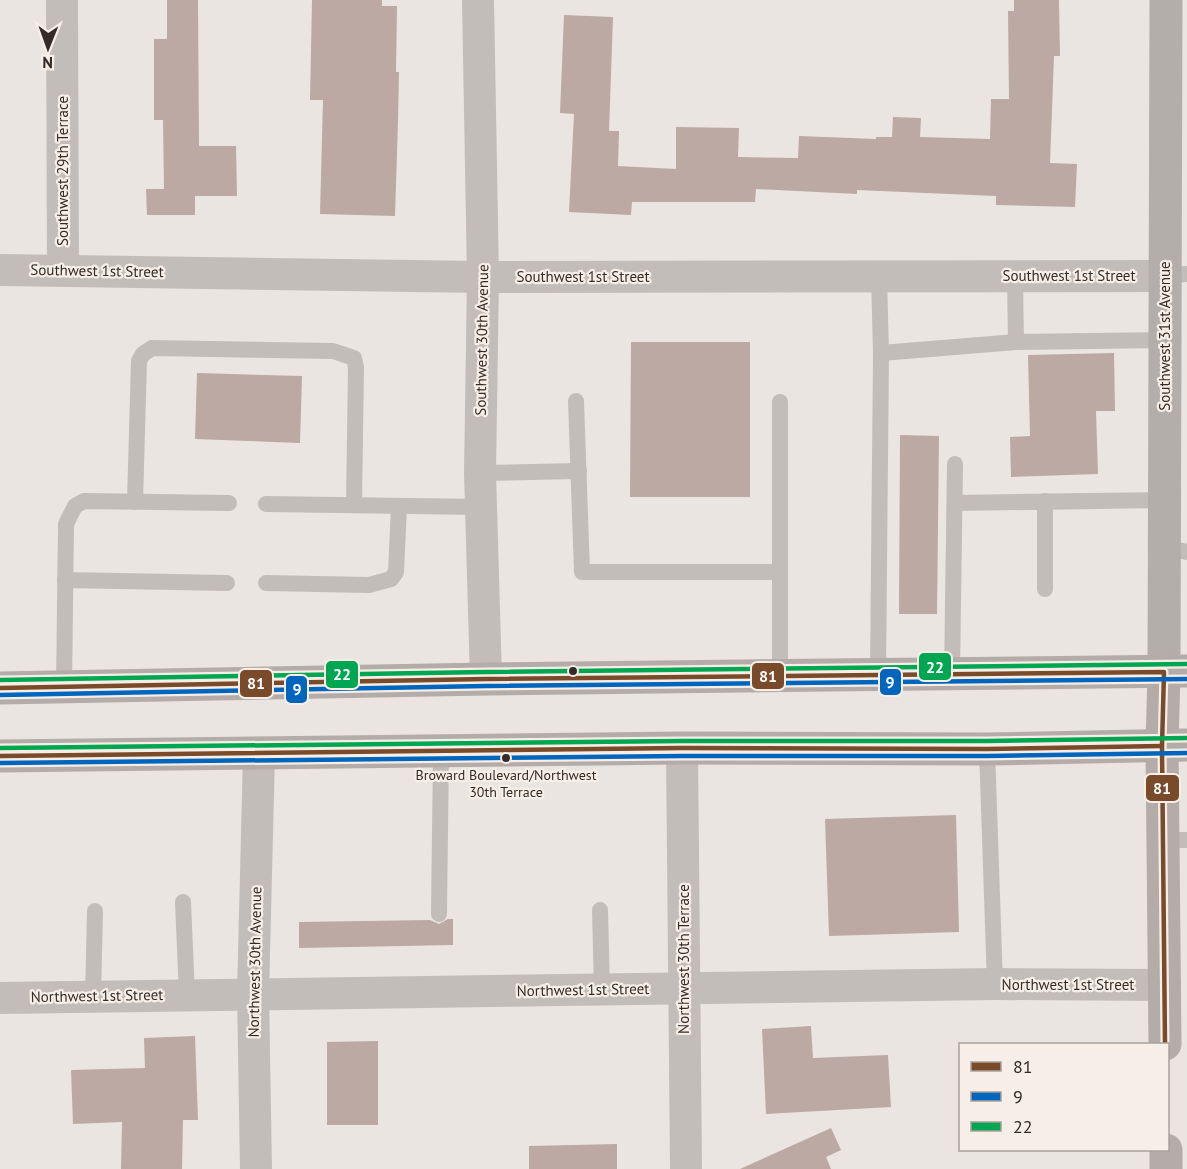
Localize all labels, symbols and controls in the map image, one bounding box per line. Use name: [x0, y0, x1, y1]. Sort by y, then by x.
north arrow: [18, 18, 78, 78]
text: N: [42, 53, 53, 73]
street label: Southwest 29th Terrace: [53, 96, 72, 246]
street label: Southwest 1st Street: [30, 260, 164, 281]
street label: Southwest 31st Avenue: [1155, 261, 1174, 411]
street label: Southwest 30th Avenue: [471, 264, 492, 416]
street label: Southwest 1st Street: [1002, 266, 1136, 285]
street label: Southwest 1st Street: [516, 267, 650, 286]
line badge: 22: [918, 652, 952, 681]
text: 22: [926, 657, 944, 677]
line badge: 22: [325, 660, 359, 689]
line badge: 81: [751, 662, 785, 690]
text: 22: [333, 664, 351, 684]
unlabelled marker: [567, 665, 579, 677]
text: 81: [759, 666, 777, 686]
line badge: 9: [879, 668, 902, 696]
line badge: 81: [239, 669, 273, 698]
text: 9: [885, 672, 895, 692]
text: 81: [247, 673, 265, 693]
line badge: 9: [285, 675, 308, 704]
text: 9: [292, 679, 302, 699]
marker: Broward Boulevard/Northwest 30th Terrace: [500, 752, 512, 764]
place label: Broward Boulevard/Northwest 30th Terrace: [415, 766, 597, 801]
line badge: 81: [1145, 774, 1180, 802]
text: 81: [1153, 778, 1171, 798]
street label: Northwest 30th Terrace: [674, 884, 693, 1034]
street label: Northwest 30th Avenue: [244, 886, 265, 1038]
street label: Northwest 1st Street: [1002, 975, 1134, 994]
street label: Northwest 1st Street: [516, 979, 650, 1000]
street label: Northwest 1st Street: [30, 985, 164, 1006]
legend: [959, 1043, 1169, 1151]
text: 81: [1013, 1055, 1033, 1078]
text: 9: [1013, 1085, 1023, 1108]
text: 22: [1013, 1115, 1033, 1138]

